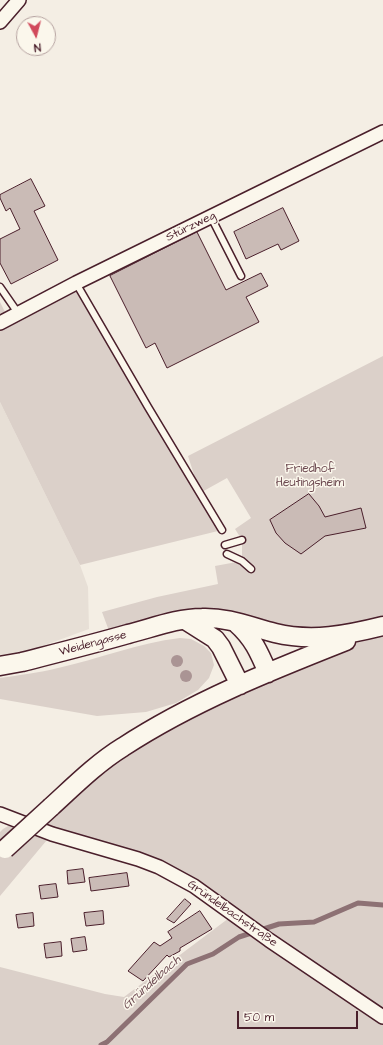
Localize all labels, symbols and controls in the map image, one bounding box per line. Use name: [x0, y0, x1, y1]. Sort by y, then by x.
north arrow: [16, 16, 56, 56]
text: N: [33, 40, 42, 55]
street label: Stürzweg: [164, 209, 218, 245]
park label: Friedhof Heutingsheim: [276, 462, 344, 490]
street label: Weidengasse: [58, 628, 128, 660]
street label: Gründelbachstraße: [184, 878, 280, 950]
water label: Gründelbach: [119, 953, 185, 1013]
scale bar: [239, 1003, 360, 1029]
text: 50 m: [244, 1009, 274, 1026]

